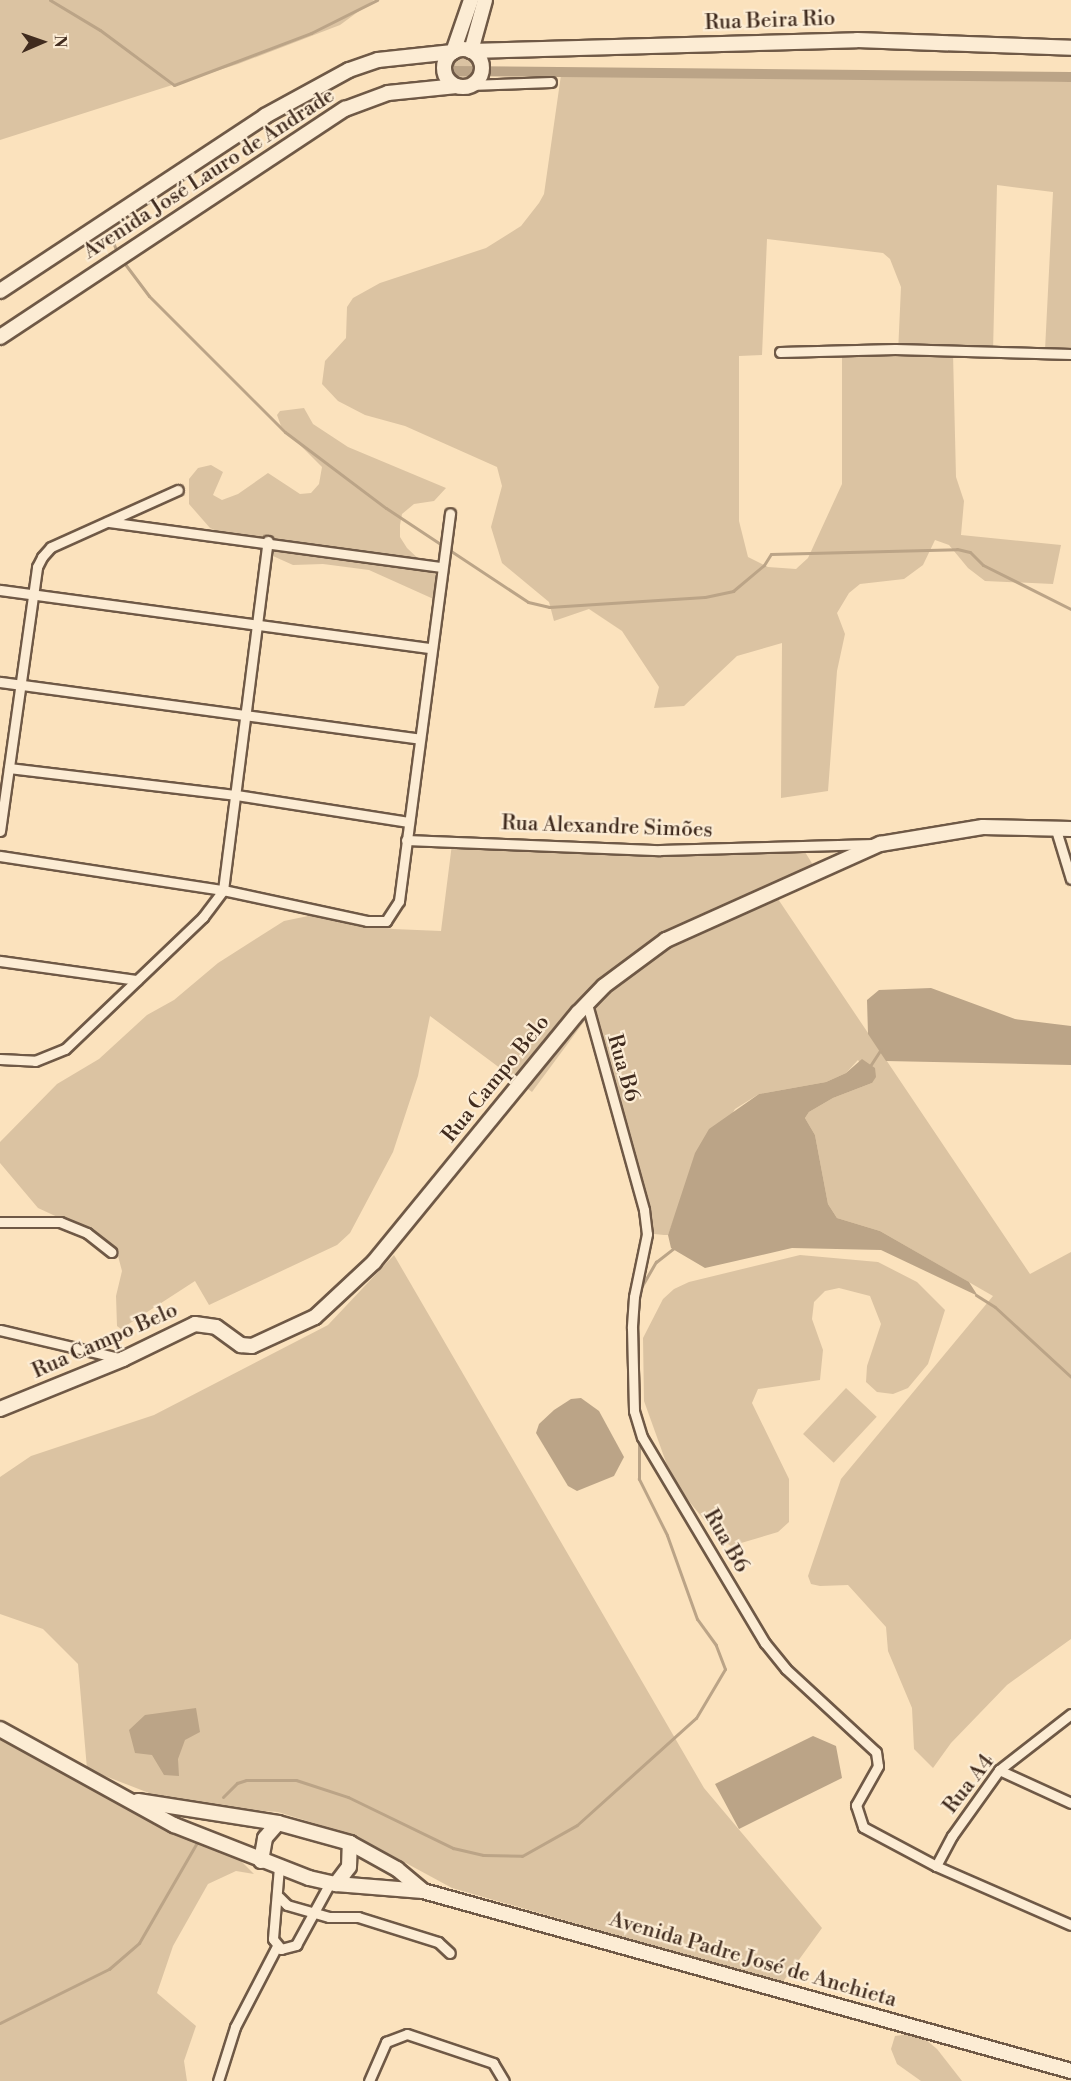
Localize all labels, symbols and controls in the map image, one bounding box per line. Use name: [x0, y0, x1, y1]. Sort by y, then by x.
street label: Rua Beira Rio: [704, 6, 836, 36]
north arrow: [12, 12, 72, 72]
text: N: [50, 35, 70, 48]
street label: Avenida José Lauro de Andrade: [79, 83, 339, 265]
street label: Rua Alexandre Simões: [501, 811, 713, 843]
street label: Rua Campo Belo: [437, 1010, 555, 1148]
street label: Rua B6: [601, 1031, 645, 1105]
street label: Rua Campo Belo: [28, 1298, 182, 1384]
street label: Rua B6: [698, 1505, 754, 1577]
street label: Rua A4: [938, 1749, 1000, 1819]
street label: Avenida Padre José de Anchieta: [606, 1907, 900, 2013]

